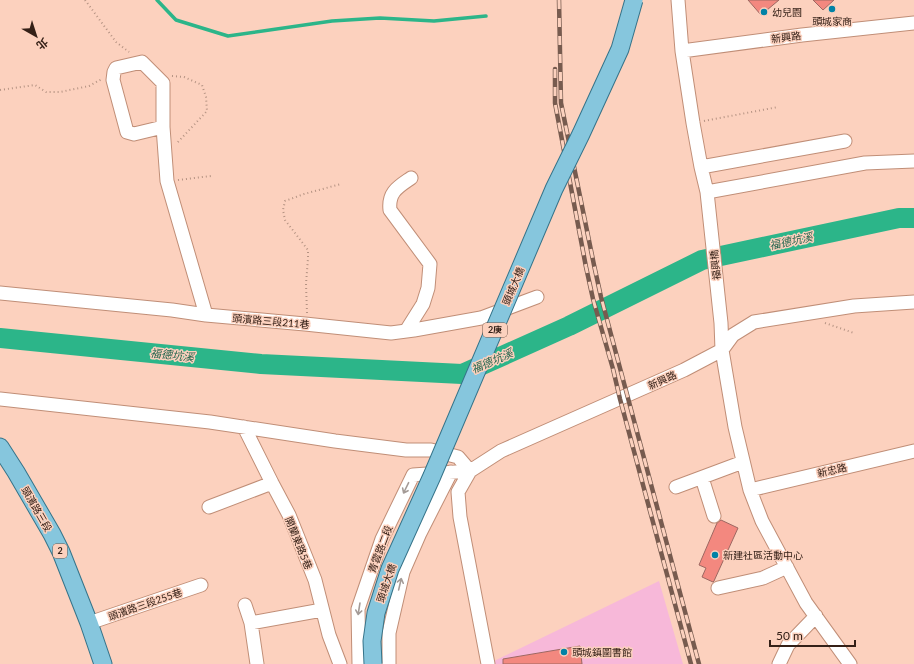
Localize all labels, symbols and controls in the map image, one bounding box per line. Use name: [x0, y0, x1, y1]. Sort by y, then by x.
marker: 頭城家商: [827, 4, 837, 14]
place label: 幼兒園: [772, 6, 802, 18]
marker: 幼兒園: [759, 7, 769, 17]
place label: 頭城家商: [812, 15, 852, 27]
north arrow: [16, 16, 56, 56]
street label: 新興路: [770, 29, 802, 45]
text: 北: [34, 36, 51, 53]
water label: 福德坑溪: [768, 229, 816, 251]
street label: 福興橋: [707, 249, 723, 281]
street label: 頭城大橋: [500, 265, 526, 307]
street label: 頭濱路三段211巷: [232, 312, 310, 330]
road number: 2庚: [483, 323, 507, 337]
water label: 福德坑溪: [469, 345, 516, 375]
water label: 福德坑溪: [149, 346, 197, 363]
street label: 新興路: [646, 368, 678, 392]
street label: 新忠路: [816, 461, 848, 479]
one-way arrow: [402, 482, 409, 494]
street label: 頭濱路三段: [19, 484, 55, 534]
street label: 開蘭東路5巷: [283, 515, 315, 571]
street label: 青雲路二段: [365, 524, 395, 574]
road number: 2: [53, 544, 67, 558]
place label: 新建社區活動中心: [723, 549, 803, 561]
marker: 新建社區活動中心: [710, 550, 720, 560]
street label: 頭城大橋: [374, 562, 398, 604]
one-way arrow: [397, 578, 405, 591]
street label: 頭濱路三段255巷: [106, 586, 184, 622]
one-way arrow: [355, 602, 363, 615]
scale bar: [770, 622, 855, 648]
text: 50 m: [776, 628, 803, 643]
place label: 頭城鎮圖書館: [572, 646, 632, 658]
marker: 頭城鎮圖書館: [559, 647, 569, 657]

